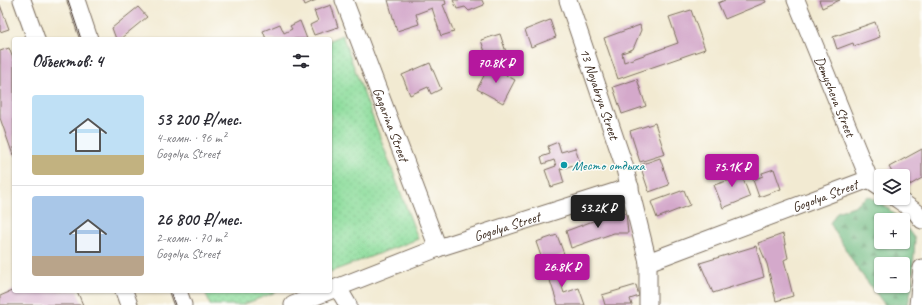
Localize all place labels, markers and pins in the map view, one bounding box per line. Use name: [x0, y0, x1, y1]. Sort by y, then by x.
pin: 70.8K ₽: [459, 50, 533, 84]
pin: 75.1K ₽: [695, 154, 769, 188]
place label: Место отдыха: [572, 157, 645, 174]
marker: Место отдыха: [559, 160, 569, 170]
pin: 53.2K ₽: [561, 195, 635, 229]
pin: 26.8K ₽: [525, 254, 599, 288]

